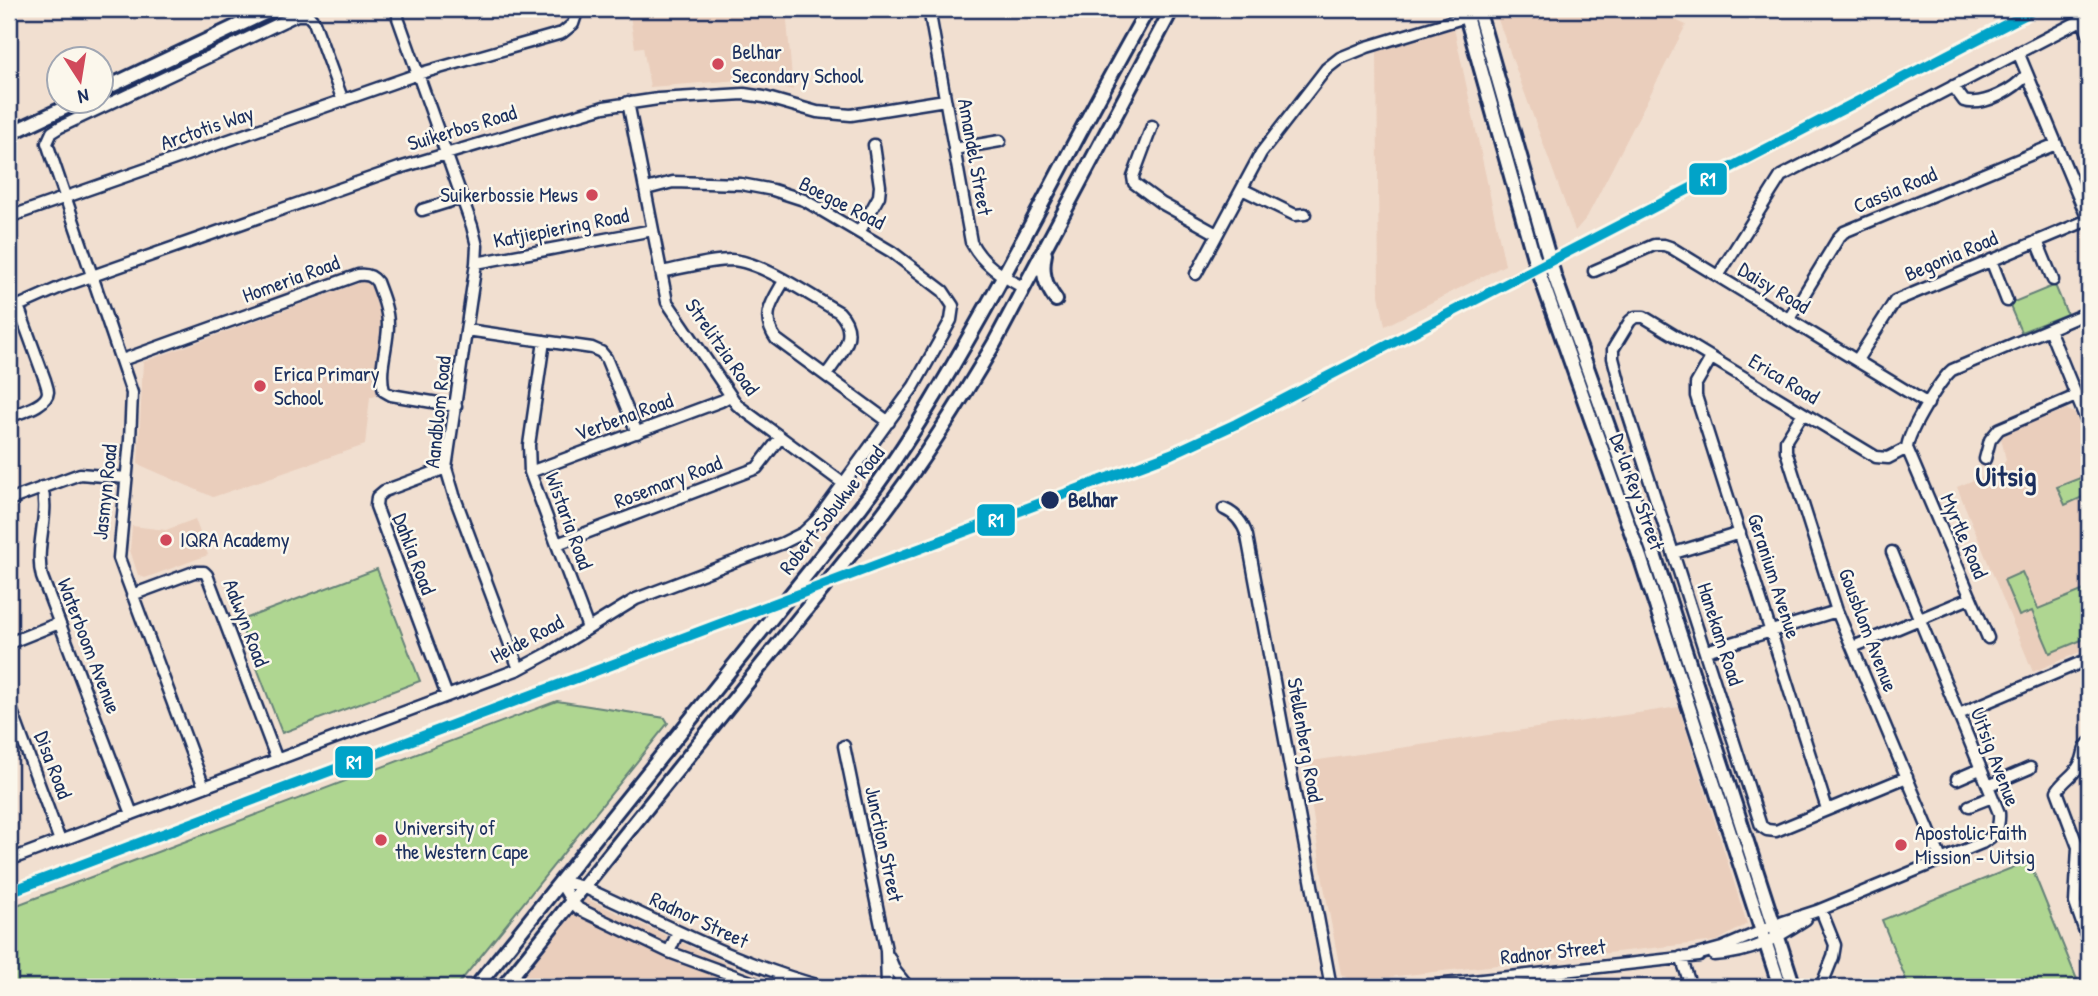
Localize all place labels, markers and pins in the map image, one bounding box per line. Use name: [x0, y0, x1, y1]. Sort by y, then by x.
place label: Belhar Secondary School: [732, 37, 864, 90]
marker: Belhar Secondary School: [710, 56, 726, 72]
place label: Suikerbossie Mews: [440, 180, 578, 209]
marker: Suikerbossie Mews: [584, 187, 600, 203]
place label: Erica Primary School: [274, 359, 380, 412]
marker: Erica Primary School: [252, 378, 268, 394]
place label: Belhar: [1068, 485, 1119, 514]
marker: Belhar: [1039, 489, 1061, 511]
place label: IQRA Academy: [180, 525, 290, 554]
marker: IQRA Academy: [158, 532, 174, 548]
place label: University of the Western Cape: [395, 813, 529, 866]
place label: Apostolic Faith Mission - Uitsig: [1915, 818, 2035, 871]
marker: University of the Western Cape: [373, 832, 389, 848]
marker: Apostolic Faith Mission - Uitsig: [1893, 837, 1909, 853]

